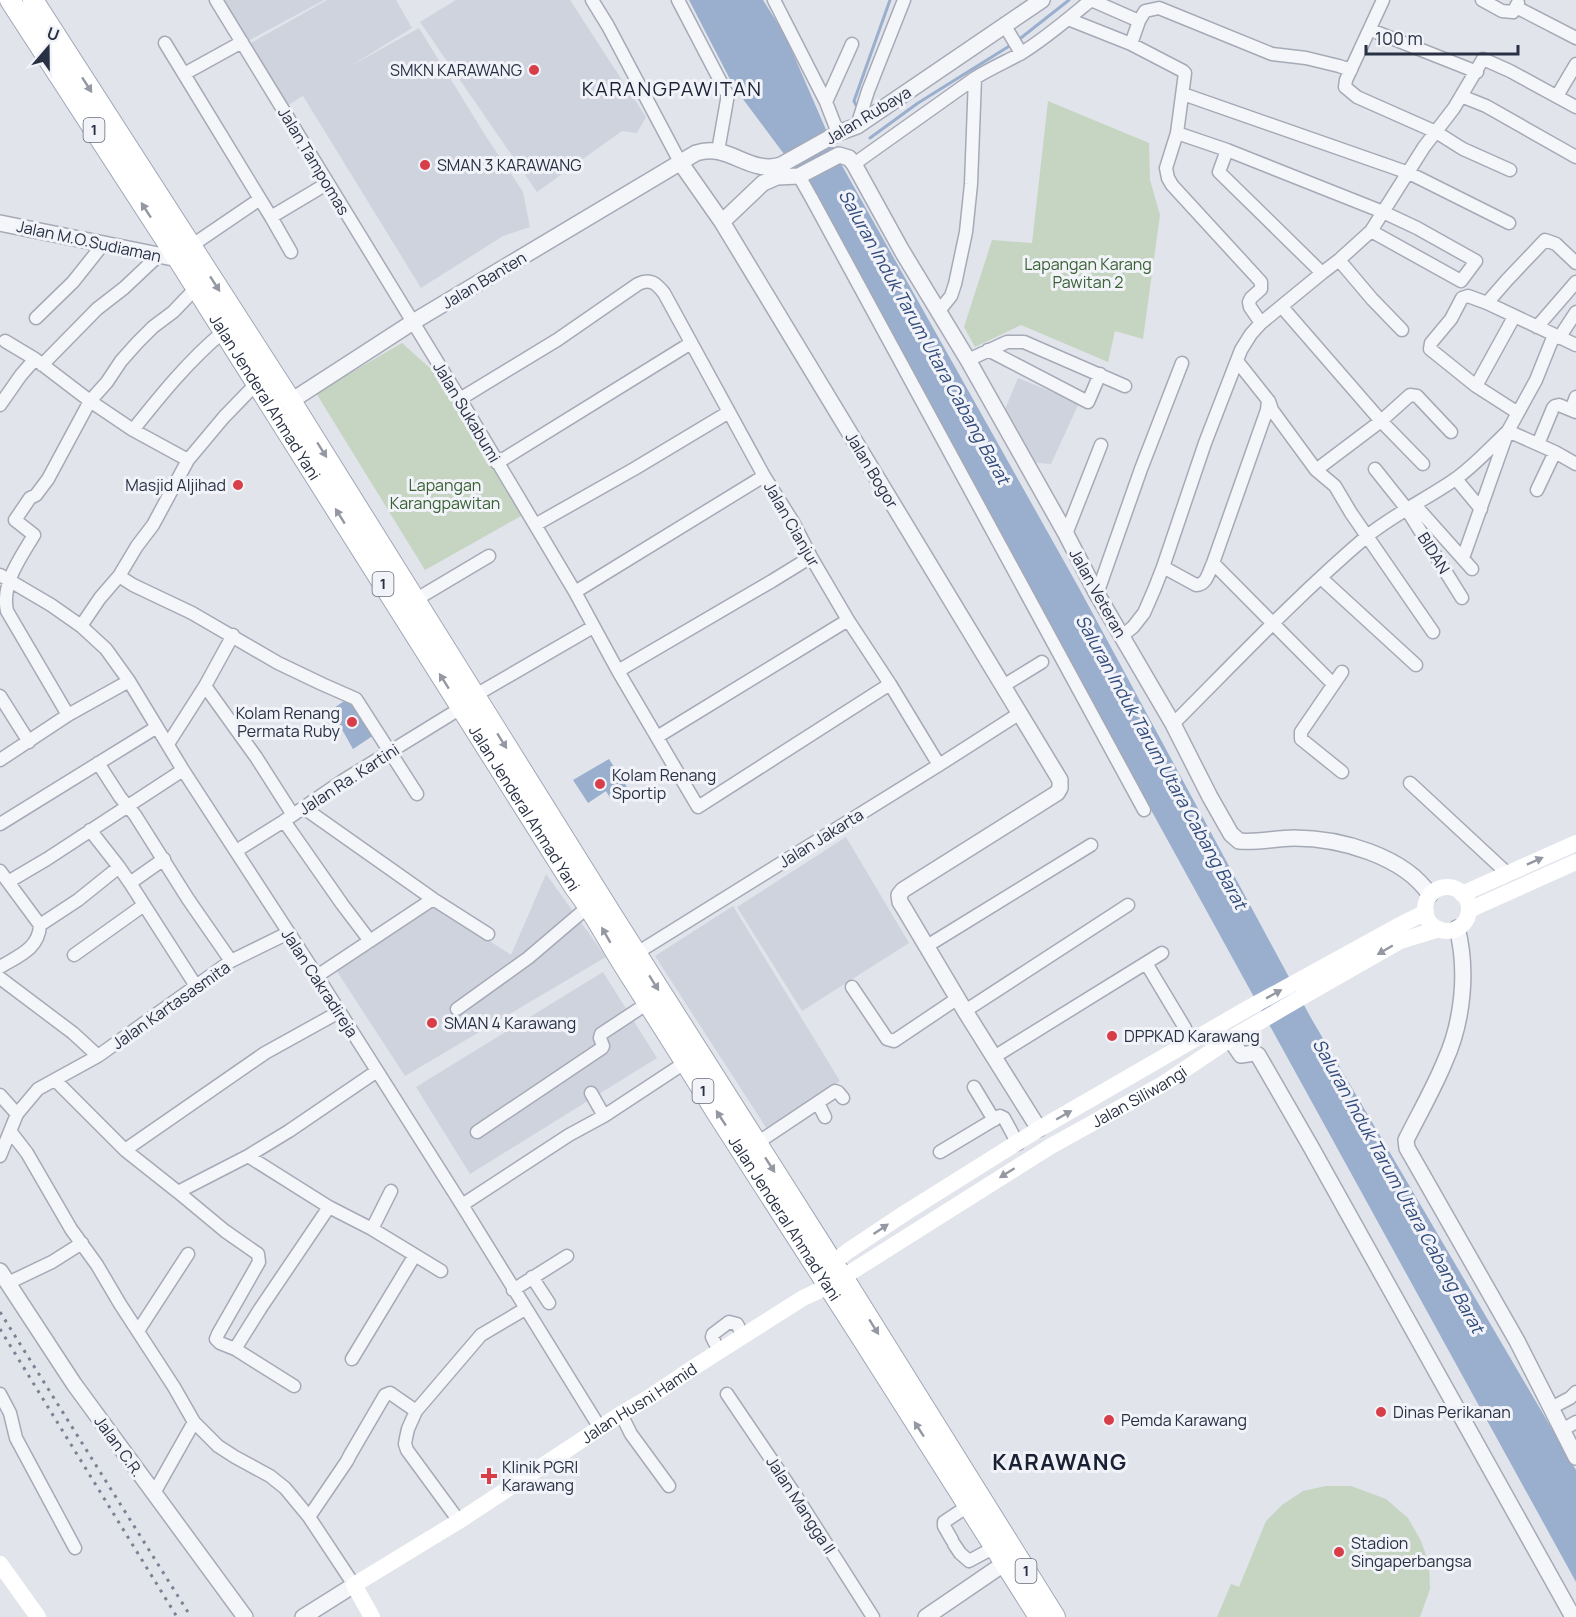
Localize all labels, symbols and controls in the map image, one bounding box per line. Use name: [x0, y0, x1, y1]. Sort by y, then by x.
north arrow: [18, 18, 78, 78]
scale bar: [1366, 18, 1518, 56]
text: U: [44, 22, 62, 46]
text: 100 m: [1375, 26, 1423, 50]
place label: SMKN KARAWANG: [390, 59, 522, 81]
marker: SMKN KARAWANG: [527, 63, 541, 77]
district label: KARANGPAWITAN: [582, 75, 762, 102]
one-way arrow: [81, 77, 92, 93]
street label: Jalan Rubaya: [821, 81, 915, 149]
street label: Jalan Tampomas: [273, 103, 355, 219]
road number: 1: [84, 118, 104, 142]
place label: SMAN 3 KARAWANG: [437, 154, 582, 176]
marker: SMAN 3 KARAWANG: [418, 158, 432, 172]
water label: Saluran Induk Tarum Utara Cabang Barat: [834, 185, 1017, 490]
one-way arrow: [141, 202, 152, 219]
street label: Jalan M.O.Sudiaman: [15, 215, 163, 267]
street label: Jalan Banten: [438, 246, 530, 314]
park label: Lapangan Karang Pawitan 2: [1024, 253, 1152, 293]
one-way arrow: [210, 276, 221, 292]
street label: Jalan Jenderal Ahmad Yani: [205, 310, 326, 484]
street label: Jalan Sukabumi: [428, 357, 506, 467]
street label: Jalan Bogor: [841, 428, 904, 513]
one-way arrow: [316, 442, 327, 458]
place label: Masjid Aljihad: [125, 474, 226, 496]
park label: Lapangan Karangpawitan: [390, 474, 500, 514]
marker: Masjid Aljihad: [231, 478, 245, 492]
street label: Jalan Cianjur: [759, 478, 825, 571]
one-way arrow: [334, 508, 345, 524]
street label: BIDAN: [1413, 528, 1455, 578]
street label: Jalan Veteran: [1064, 544, 1132, 642]
road number: 1: [372, 572, 394, 596]
water label: Saluran Induk Tarum Utara Cabang Barat: [1071, 610, 1254, 915]
one-way arrow: [439, 673, 450, 689]
place label: Kolam Renang Permata Ruby: [236, 702, 341, 742]
marker: Kolam Renang Permata Ruby: [345, 715, 359, 729]
street label: Jalan Jenderal Ahmad Yani: [464, 721, 585, 895]
one-way arrow: [497, 733, 508, 749]
street label: Jalan Ra. Kartini: [295, 738, 403, 820]
place label: Kolam Renang Sportip: [612, 764, 716, 804]
marker: Kolam Renang Sportip: [593, 777, 607, 791]
street label: Jalan Jakarta: [775, 803, 867, 873]
one-way arrow: [1526, 856, 1544, 866]
street label: Jalan Cakradireja: [277, 924, 363, 1042]
one-way arrow: [601, 926, 611, 943]
one-way arrow: [1377, 944, 1393, 955]
street label: Jalan Kartasasmita: [108, 956, 234, 1054]
one-way arrow: [649, 974, 660, 991]
one-way arrow: [1266, 989, 1283, 999]
place label: SMAN 4 Karawang: [444, 1012, 576, 1034]
marker: SMAN 4 Karawang: [425, 1016, 439, 1030]
place label: DPPKAD Karawang: [1124, 1025, 1260, 1047]
marker: DPPKAD Karawang: [1105, 1029, 1119, 1043]
water label: Saluran Induk Tarum Utara Cabang Barat: [1308, 1034, 1491, 1339]
street label: Jalan Siliwangi: [1088, 1060, 1191, 1132]
road number: 1: [692, 1079, 714, 1103]
one-way arrow: [715, 1110, 726, 1126]
one-way arrow: [1056, 1110, 1073, 1120]
street label: Jalan Jenderal Ahmad Yani: [724, 1131, 846, 1305]
one-way arrow: [765, 1157, 776, 1173]
one-way arrow: [999, 1168, 1015, 1179]
one-way arrow: [872, 1223, 888, 1235]
one-way arrow: [869, 1319, 880, 1335]
street label: Jalan Husni Hamid: [577, 1357, 701, 1448]
place label: Dinas Perikanan: [1393, 1401, 1511, 1423]
marker: Dinas Perikanan: [1374, 1405, 1388, 1419]
place label: Pemda Karawang: [1121, 1409, 1247, 1431]
street label: Jalan C.R.: [89, 1411, 149, 1481]
marker: Pemda Karawang: [1102, 1413, 1116, 1427]
one-way arrow: [914, 1421, 925, 1437]
district label: KARAWANG: [992, 1447, 1128, 1477]
street label: Jalan Mangga II: [761, 1452, 841, 1558]
place label: Klinik PGRI Karawang: [502, 1456, 578, 1496]
marker: Klinik PGRI Karawang: [480, 1467, 498, 1485]
place label: Stadion Singaperbangsa: [1351, 1532, 1472, 1572]
marker: Stadion Singaperbangsa: [1332, 1545, 1346, 1559]
road number: 1: [1016, 1559, 1036, 1583]

